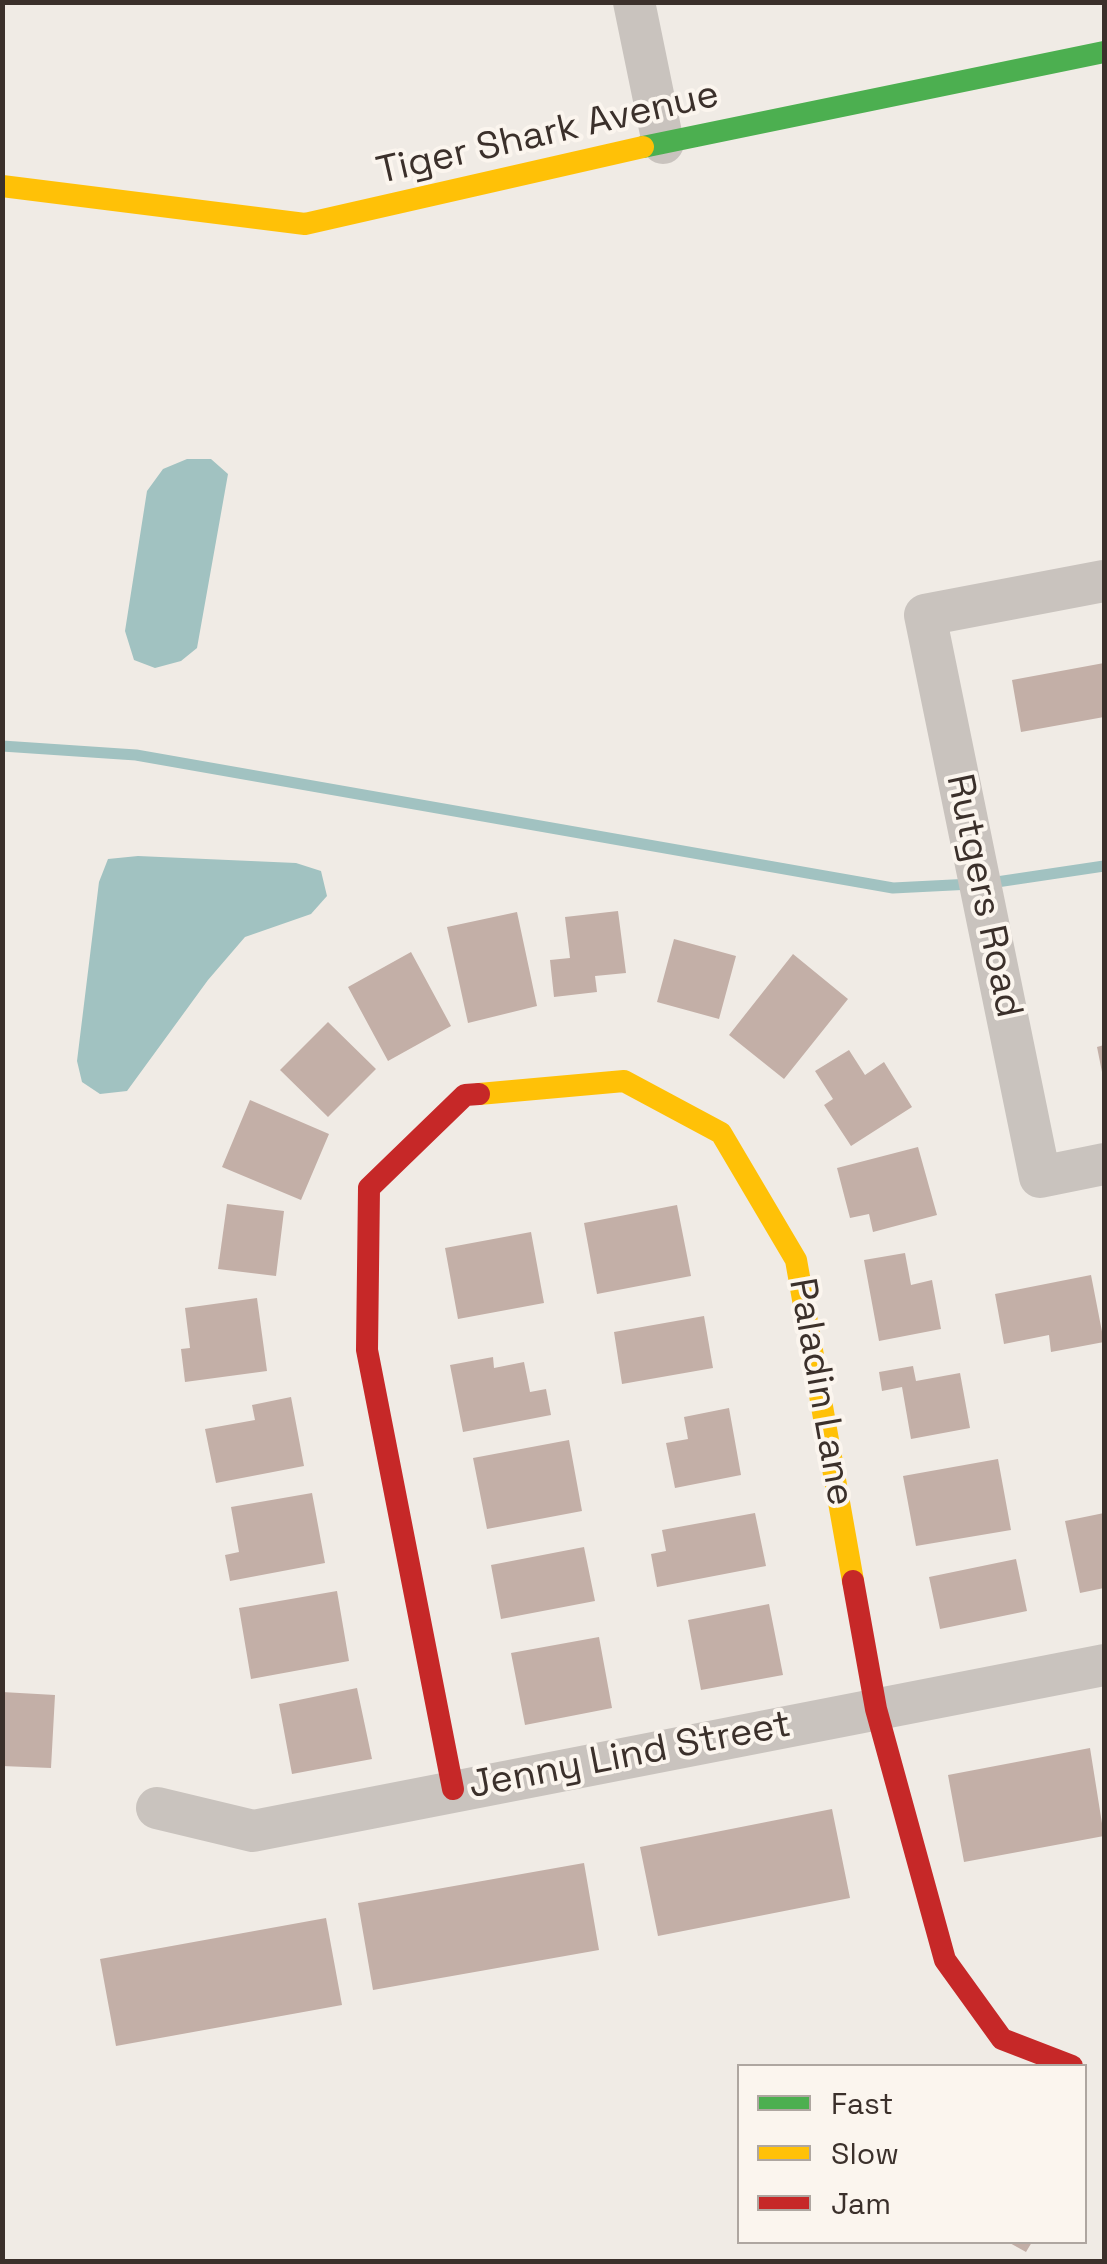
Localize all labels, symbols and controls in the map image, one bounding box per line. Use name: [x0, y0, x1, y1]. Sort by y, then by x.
street label: Tiger Shark Avenue: [373, 72, 723, 196]
street label: Rutgers Road: [935, 770, 1031, 1022]
street label: Paladin Lane: [778, 1275, 862, 1509]
street label: Jenny Lind Street: [465, 1702, 795, 1810]
legend: [737, 2064, 1087, 2244]
text: Fast: [831, 2084, 893, 2123]
text: Slow: [831, 2134, 899, 2173]
text: Jam: [831, 2184, 891, 2223]

